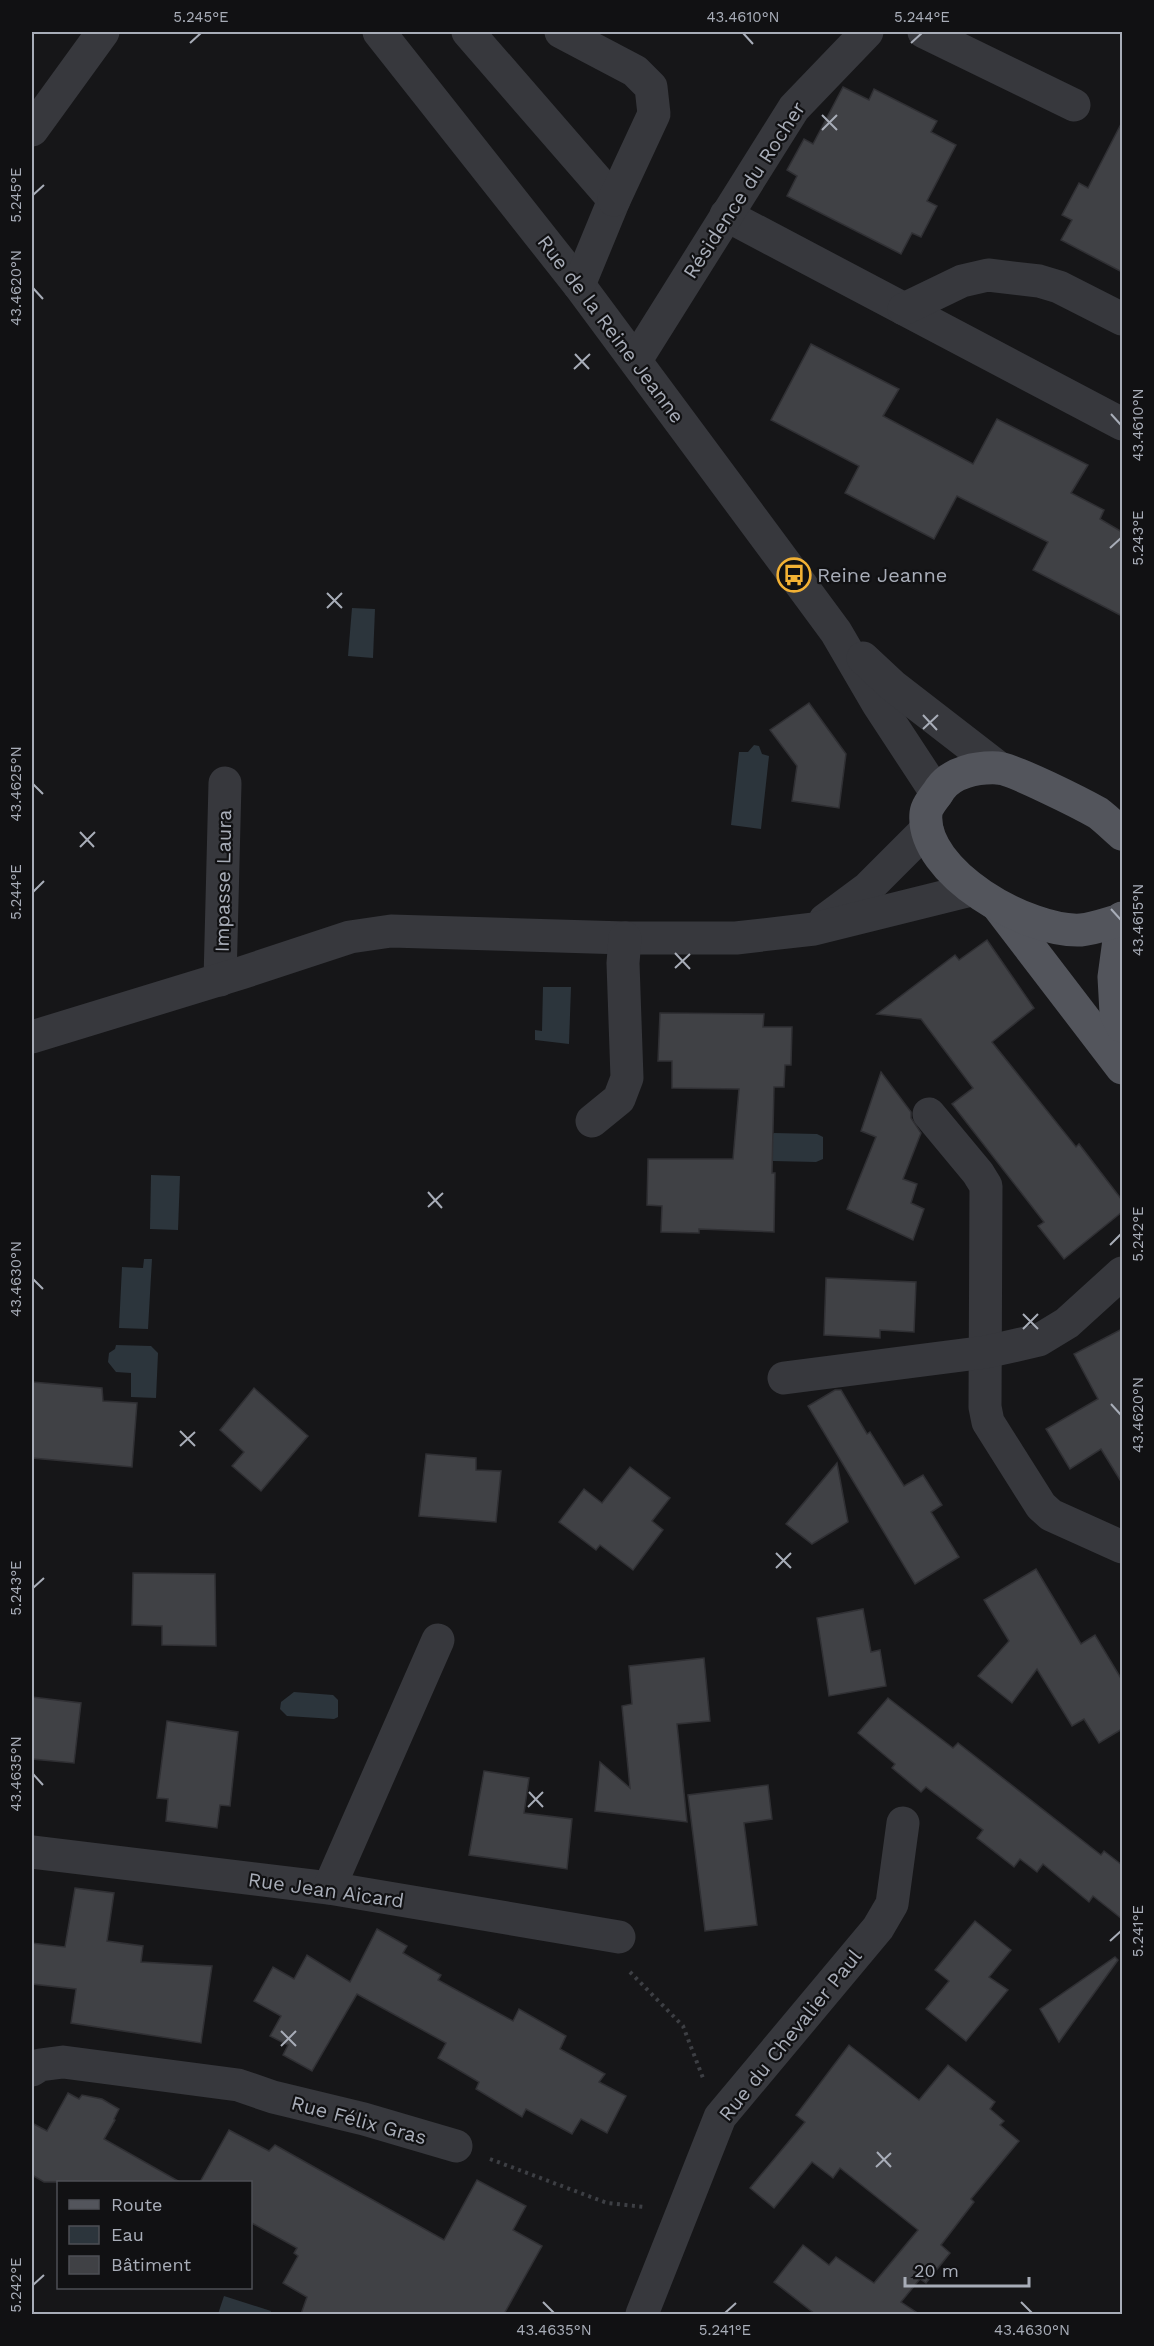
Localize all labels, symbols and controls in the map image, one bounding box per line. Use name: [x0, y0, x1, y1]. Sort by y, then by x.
text: 5.245°E: [173, 8, 229, 26]
text: 43.4610°N: [706, 8, 780, 26]
text: 5.244°E: [894, 8, 950, 26]
street label: Résidence du Rocher: [678, 97, 810, 283]
text: 5.245°E: [7, 167, 25, 223]
street label: Rue de la Reine Jeanne: [533, 230, 689, 428]
text: 43.4620°N: [7, 250, 25, 326]
text: 43.4610°N: [1129, 388, 1147, 462]
text: 5.243°E: [1129, 510, 1147, 566]
bus stop icon: Reine Jeanne: [776, 557, 812, 593]
place label: Reine Jeanne: [817, 563, 947, 587]
text: 43.4625°N: [7, 746, 25, 822]
street label: Impasse Laura: [210, 809, 236, 953]
text: 5.244°E: [7, 864, 25, 920]
text: 43.4615°N: [1129, 884, 1147, 956]
text: 5.242°E: [1129, 1206, 1147, 1262]
text: 43.4630°N: [7, 1241, 25, 1317]
text: 43.4620°N: [1129, 1377, 1147, 1453]
text: 5.243°E: [7, 1560, 25, 1616]
text: 43.4635°N: [7, 1736, 25, 1812]
street label: Rue Jean Aicard: [247, 1867, 405, 1913]
text: 5.241°E: [1129, 1905, 1147, 1957]
street label: Rue du Chevalier Paul: [713, 1944, 867, 2126]
street label: Rue Félix Gras: [289, 2090, 429, 2150]
legend: [57, 2181, 252, 2289]
text: Route: [111, 2194, 163, 2215]
text: Eau: [111, 2224, 144, 2245]
scale bar: [905, 2250, 1030, 2288]
text: Bâtiment: [111, 2254, 191, 2275]
text: 5.242°E: [7, 2257, 25, 2313]
text: 20 m: [914, 2260, 959, 2281]
text: 43.4635°N: [516, 2321, 592, 2339]
text: 5.241°E: [699, 2321, 751, 2339]
text: 43.4630°N: [994, 2321, 1070, 2339]

